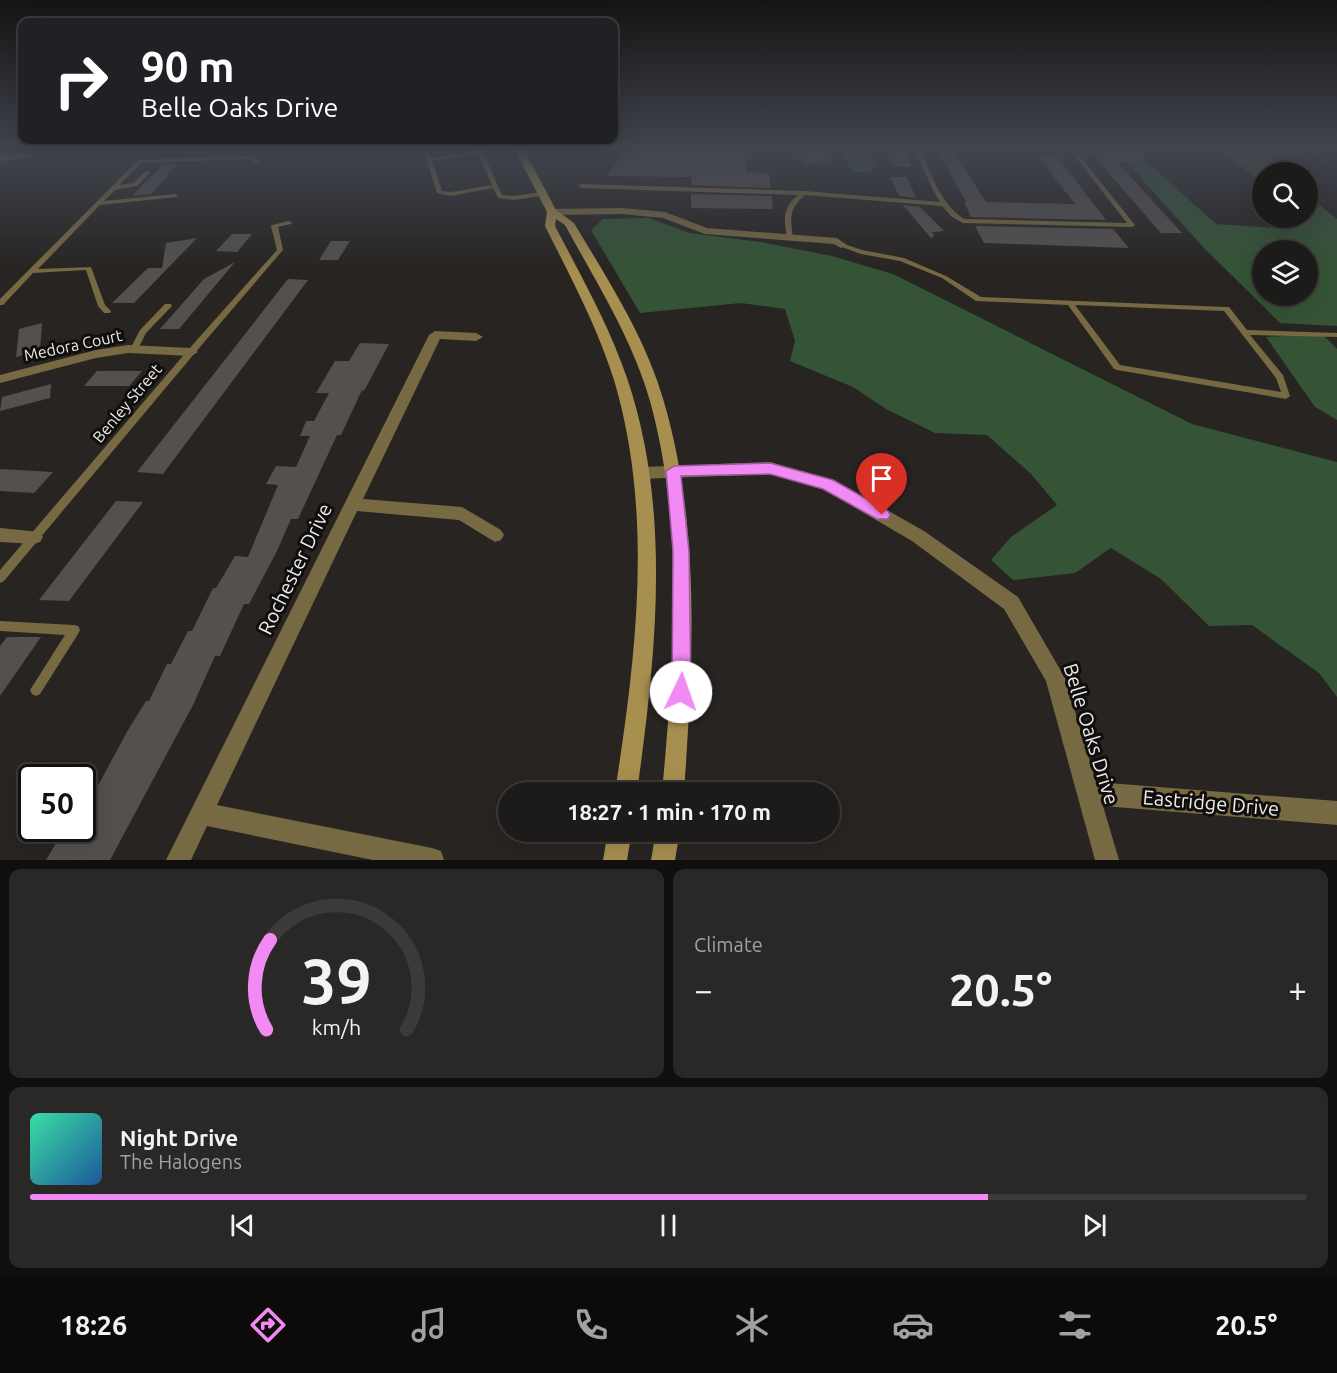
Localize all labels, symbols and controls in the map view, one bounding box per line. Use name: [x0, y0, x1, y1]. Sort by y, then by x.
icon: right: [42, 42, 120, 120]
text: 90 m: [141, 43, 235, 90]
text: Belle Oaks Drive: [141, 92, 338, 122]
map controls: [1252, 162, 1318, 306]
button: search: [1252, 162, 1318, 228]
button: layers: [1252, 240, 1318, 306]
street label: Medora Court: [22, 326, 124, 364]
street label: Benley Street: [89, 359, 166, 446]
pin: [856, 453, 907, 515]
icon: arrive: [865, 462, 898, 495]
street label: Rochester Drive: [253, 500, 336, 638]
position arrow: [649, 660, 713, 724]
street label: Belle Oaks Drive: [1059, 661, 1124, 807]
speed limit sign: 50: [18, 764, 96, 842]
street label: Eastridge Drive: [1142, 785, 1280, 820]
text: 18:27 · 1 min · 170 m: [567, 799, 771, 824]
text: Climate: [694, 933, 763, 956]
text: 39: [301, 946, 372, 1016]
text: 20.5°: [949, 964, 1052, 1015]
text: −: [694, 971, 713, 1008]
text: +: [1288, 971, 1307, 1008]
text: km/h: [312, 1016, 361, 1040]
text: Night Drive: [120, 1125, 238, 1150]
text: The Halogens: [120, 1150, 242, 1173]
icon: previous: [226, 1209, 259, 1242]
icon: pause: [652, 1209, 685, 1242]
icon: next: [1078, 1209, 1111, 1242]
icon: directions: [247, 1304, 289, 1346]
icon: music: [408, 1304, 450, 1346]
icon: phone: [570, 1304, 612, 1346]
icon: climate: [731, 1304, 773, 1346]
icon: car: [892, 1304, 934, 1346]
icon: filters: [1054, 1304, 1096, 1346]
text: 18:26: [60, 1310, 127, 1340]
text: 20.5°: [1215, 1310, 1277, 1340]

